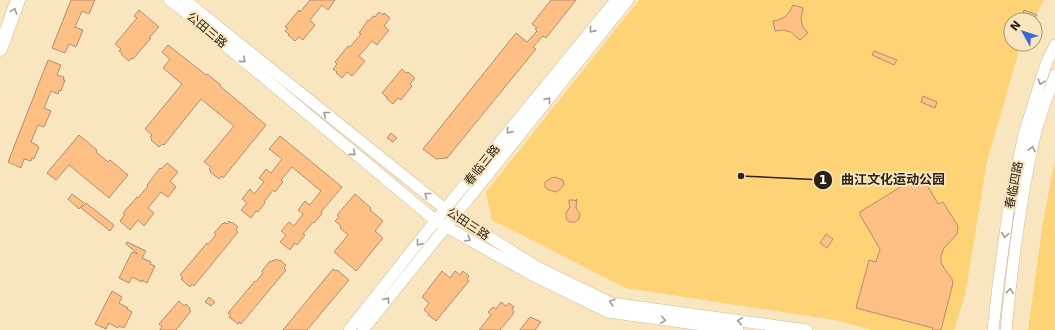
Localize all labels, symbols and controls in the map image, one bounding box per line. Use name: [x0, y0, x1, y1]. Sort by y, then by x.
one-way arrow: [9, 8, 17, 15]
street label: 公田三路: [184, 9, 230, 51]
north arrow: [1003, 12, 1043, 52]
text: N: [1008, 18, 1024, 34]
one-way arrow: [589, 26, 596, 33]
one-way arrow: [238, 56, 245, 63]
one-way arrow: [1037, 78, 1046, 85]
one-way arrow: [543, 97, 550, 105]
one-way arrow: [323, 111, 331, 118]
one-way arrow: [507, 126, 514, 134]
street label: 春临三路: [461, 142, 503, 188]
one-way arrow: [1028, 146, 1036, 152]
one-way arrow: [348, 148, 356, 155]
street label: 春临四路: [1003, 160, 1025, 210]
callout: 曲江文化运动公园: [813, 167, 953, 192]
text: 曲江文化运动公园: [841, 172, 945, 187]
text: 1: [819, 173, 827, 187]
one-way arrow: [425, 193, 432, 200]
street label: 公田三路: [444, 205, 492, 243]
one-way arrow: [1001, 232, 1010, 238]
one-way arrow: [464, 234, 471, 241]
one-way arrow: [416, 238, 423, 245]
one-way arrow: [1005, 288, 1014, 294]
one-way arrow: [383, 297, 390, 304]
one-way arrow: [608, 298, 615, 307]
one-way arrow: [660, 315, 666, 324]
one-way arrow: [737, 317, 743, 326]

